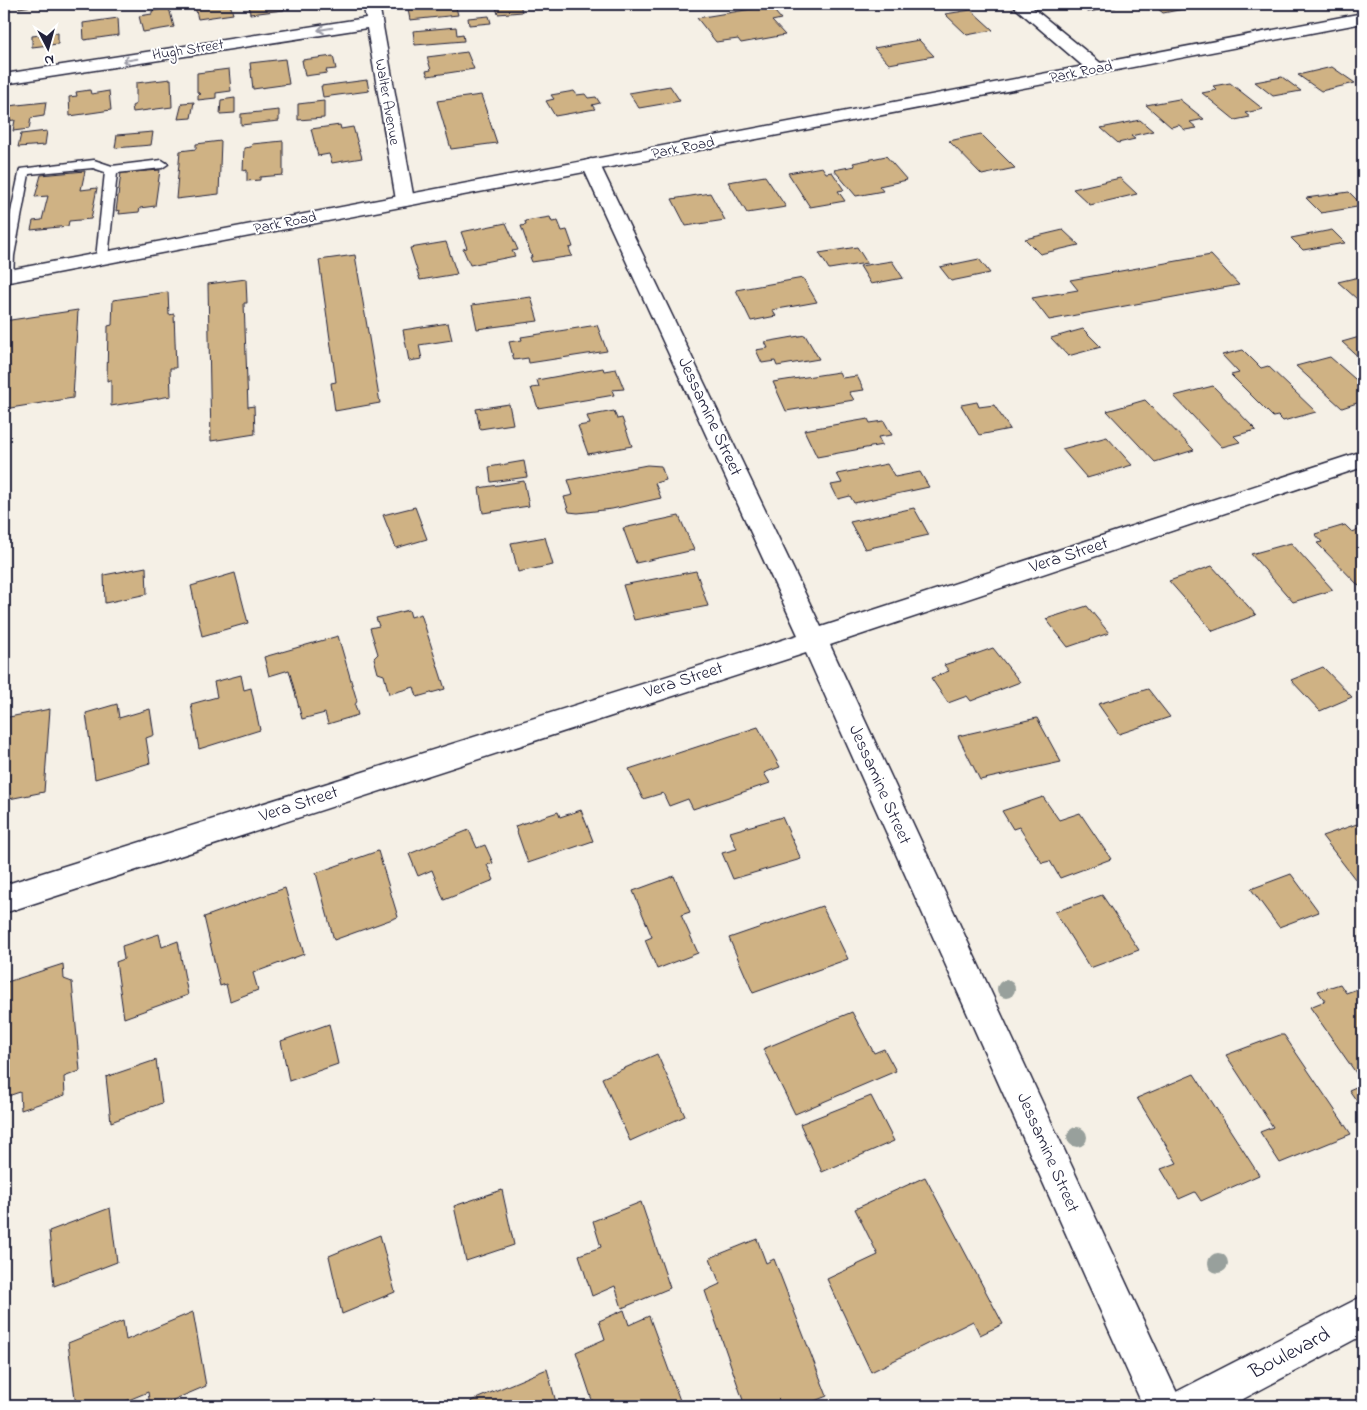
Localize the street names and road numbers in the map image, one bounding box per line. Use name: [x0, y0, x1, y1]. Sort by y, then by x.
street label: Hugh Street: [151, 33, 225, 67]
street label: Park Road: [1048, 55, 1115, 89]
street label: Walter Avenue: [369, 57, 405, 147]
street label: Park Road: [650, 131, 717, 165]
street label: Park Road: [252, 206, 319, 240]
street label: Jessamine Street: [670, 353, 748, 481]
street label: Vera Street: [1025, 531, 1112, 581]
street label: Vera Street: [640, 656, 727, 706]
street label: Jessamine Street: [841, 721, 917, 849]
street label: Vera Street: [255, 780, 342, 830]
street label: Jessamine Street: [1009, 1089, 1085, 1217]
street label: Boulevard: [1243, 1320, 1336, 1388]

